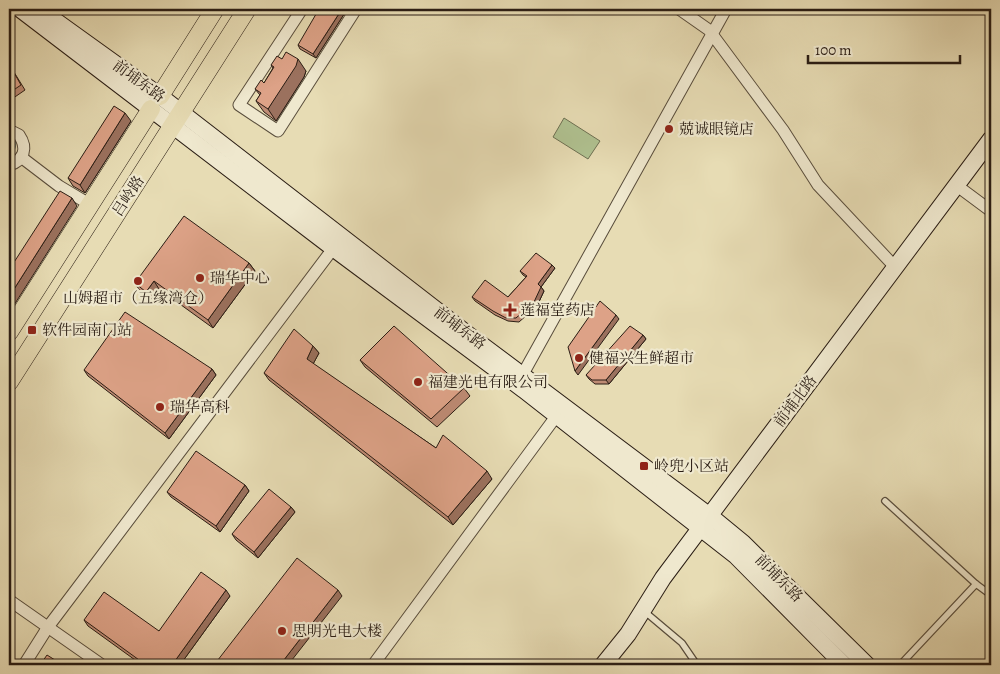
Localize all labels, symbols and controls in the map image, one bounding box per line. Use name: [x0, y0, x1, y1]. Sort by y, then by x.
scale bar: [808, 32, 960, 64]
text: 100 m: [815, 40, 852, 60]
street label: 前埔东路: [109, 55, 169, 107]
place label: 兢诚眼镜店: [679, 119, 754, 139]
marker: 兢诚眼镜店: [663, 123, 675, 135]
street label: 吕岭路: [107, 172, 149, 220]
place label: 瑞华中心: [210, 268, 270, 288]
marker: 瑞华中心: [194, 272, 206, 284]
marker: 山姆超市（五缘湾仓）: [132, 275, 144, 287]
place label: 山姆超市（五缘湾仓）: [63, 288, 213, 308]
place label: 莲福堂药店: [520, 300, 595, 320]
street label: 前埔东路: [430, 302, 490, 354]
marker: 莲福堂药店: [504, 304, 516, 316]
place label: 软件园南门站: [42, 320, 132, 340]
marker: 软件园南门站: [26, 324, 38, 336]
place label: 健福兴生鲜超市: [589, 348, 694, 368]
marker: 健福兴生鲜超市: [573, 352, 585, 364]
street label: 前埔北路: [769, 371, 821, 431]
place label: 福建光电有限公司: [428, 372, 548, 392]
marker: 福建光电有限公司: [412, 376, 424, 388]
place label: 瑞华高科: [170, 397, 230, 417]
marker: 瑞华高科: [154, 401, 166, 413]
place label: 岭兜小区站: [654, 456, 729, 476]
marker: 岭兜小区站: [638, 460, 650, 472]
street label: 前埔东路: [751, 550, 807, 606]
place label: 思明光电大楼: [292, 621, 382, 641]
marker: 思明光电大楼: [276, 625, 288, 637]

